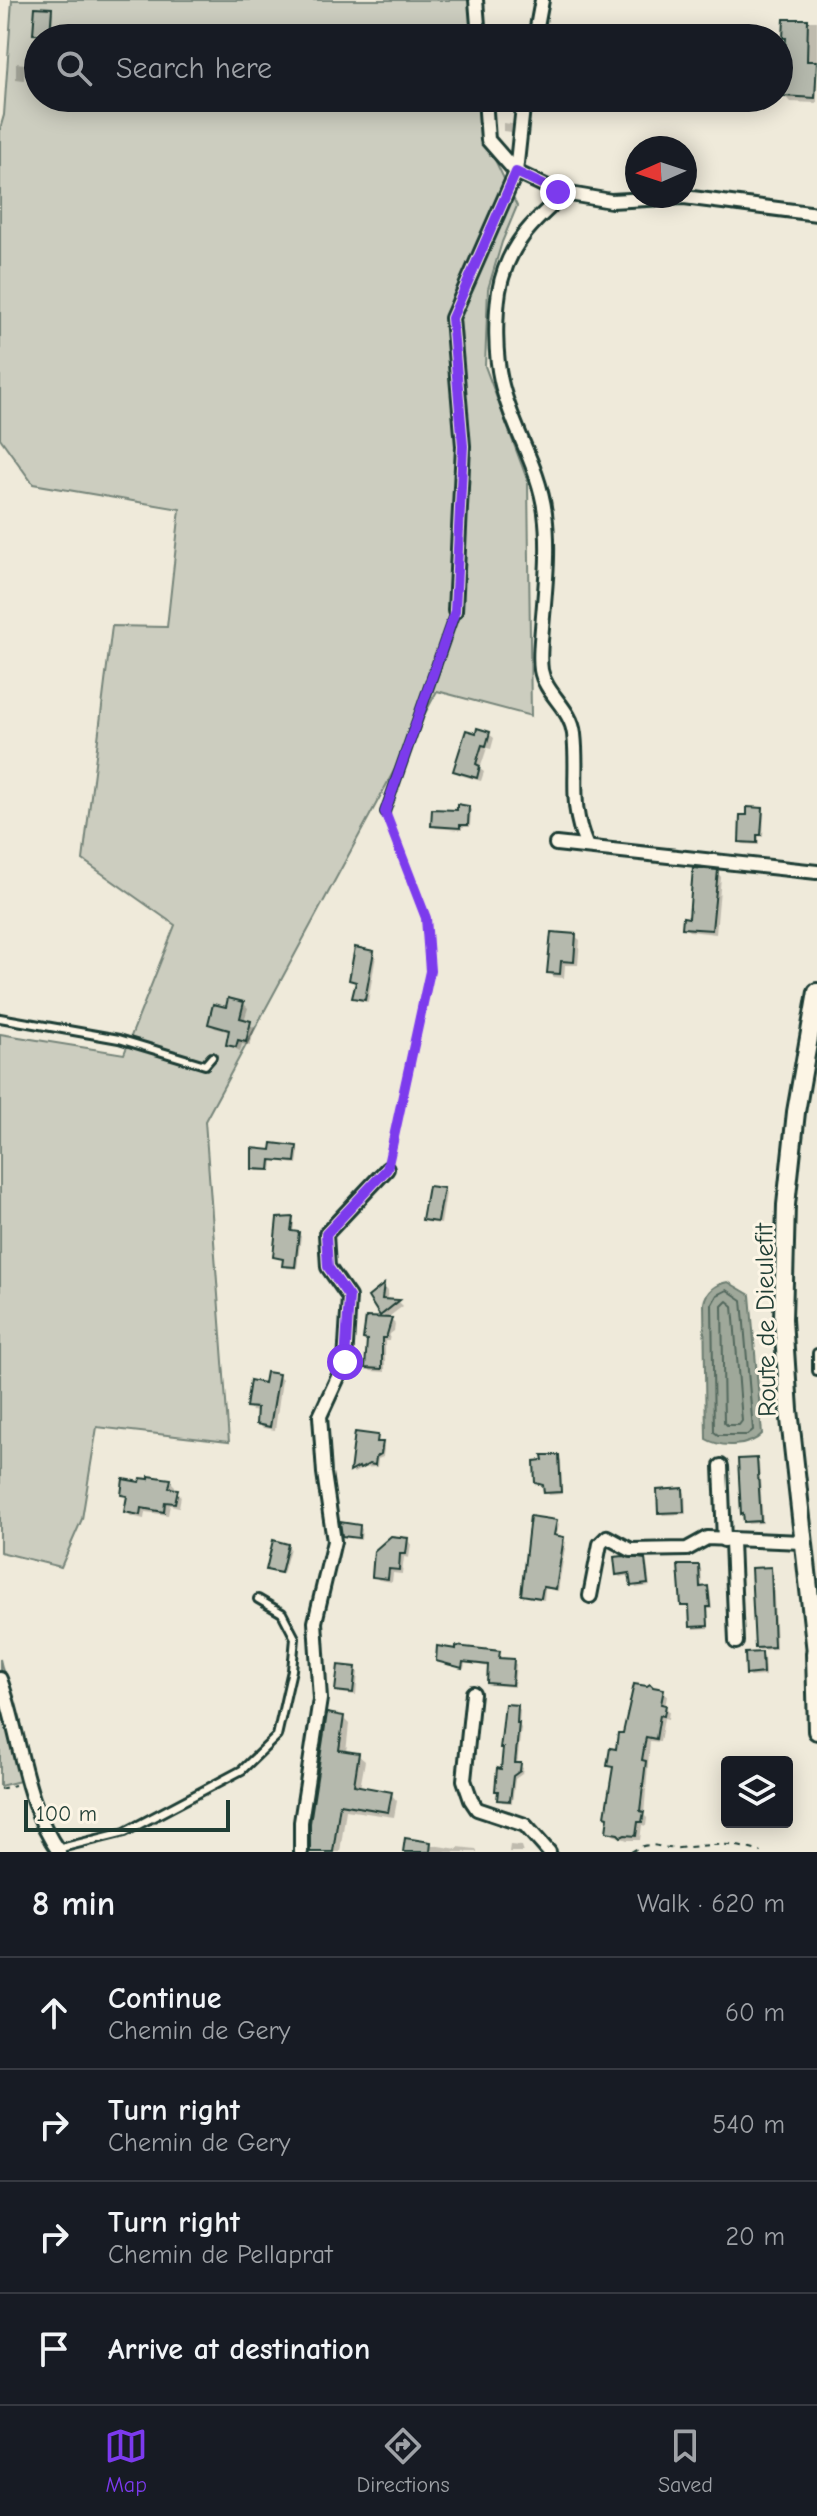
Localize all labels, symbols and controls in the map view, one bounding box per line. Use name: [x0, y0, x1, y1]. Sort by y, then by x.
search box: [24, 24, 793, 112]
icon: search: [52, 46, 96, 90]
text: Search here: [116, 51, 272, 86]
north arrow: [625, 136, 697, 208]
route end: [540, 174, 576, 210]
street label: Route de Dieulefit: [749, 1221, 783, 1417]
route start: [327, 1344, 363, 1380]
map controls: [721, 1756, 793, 1828]
button: layers: [721, 1756, 793, 1828]
scale bar: [24, 1796, 230, 1832]
text: 100 m: [36, 1801, 97, 1827]
text: 8 min: [32, 1884, 115, 1924]
text: Walk · 620 m: [637, 1889, 785, 1919]
text: Continue: [108, 1981, 222, 2016]
icon: ahead: [32, 1991, 76, 2035]
text: 60 m: [725, 1998, 785, 2028]
text: Chemin de Gery: [108, 2016, 290, 2046]
text: Turn right: [108, 2093, 240, 2128]
icon: right: [32, 2103, 76, 2147]
text: 540 m: [712, 2110, 785, 2140]
text: Chemin de Gery: [108, 2128, 290, 2158]
text: Turn right: [108, 2205, 240, 2240]
icon: right: [32, 2215, 76, 2259]
text: 20 m: [725, 2222, 785, 2252]
text: Chemin de Pellaprat: [108, 2240, 333, 2270]
icon: arrive: [32, 2327, 76, 2371]
text: Arrive at destination: [108, 2332, 370, 2367]
tab: Map: [104, 2424, 148, 2498]
tab: Directions: [357, 2424, 450, 2498]
tab: Saved: [658, 2424, 713, 2498]

